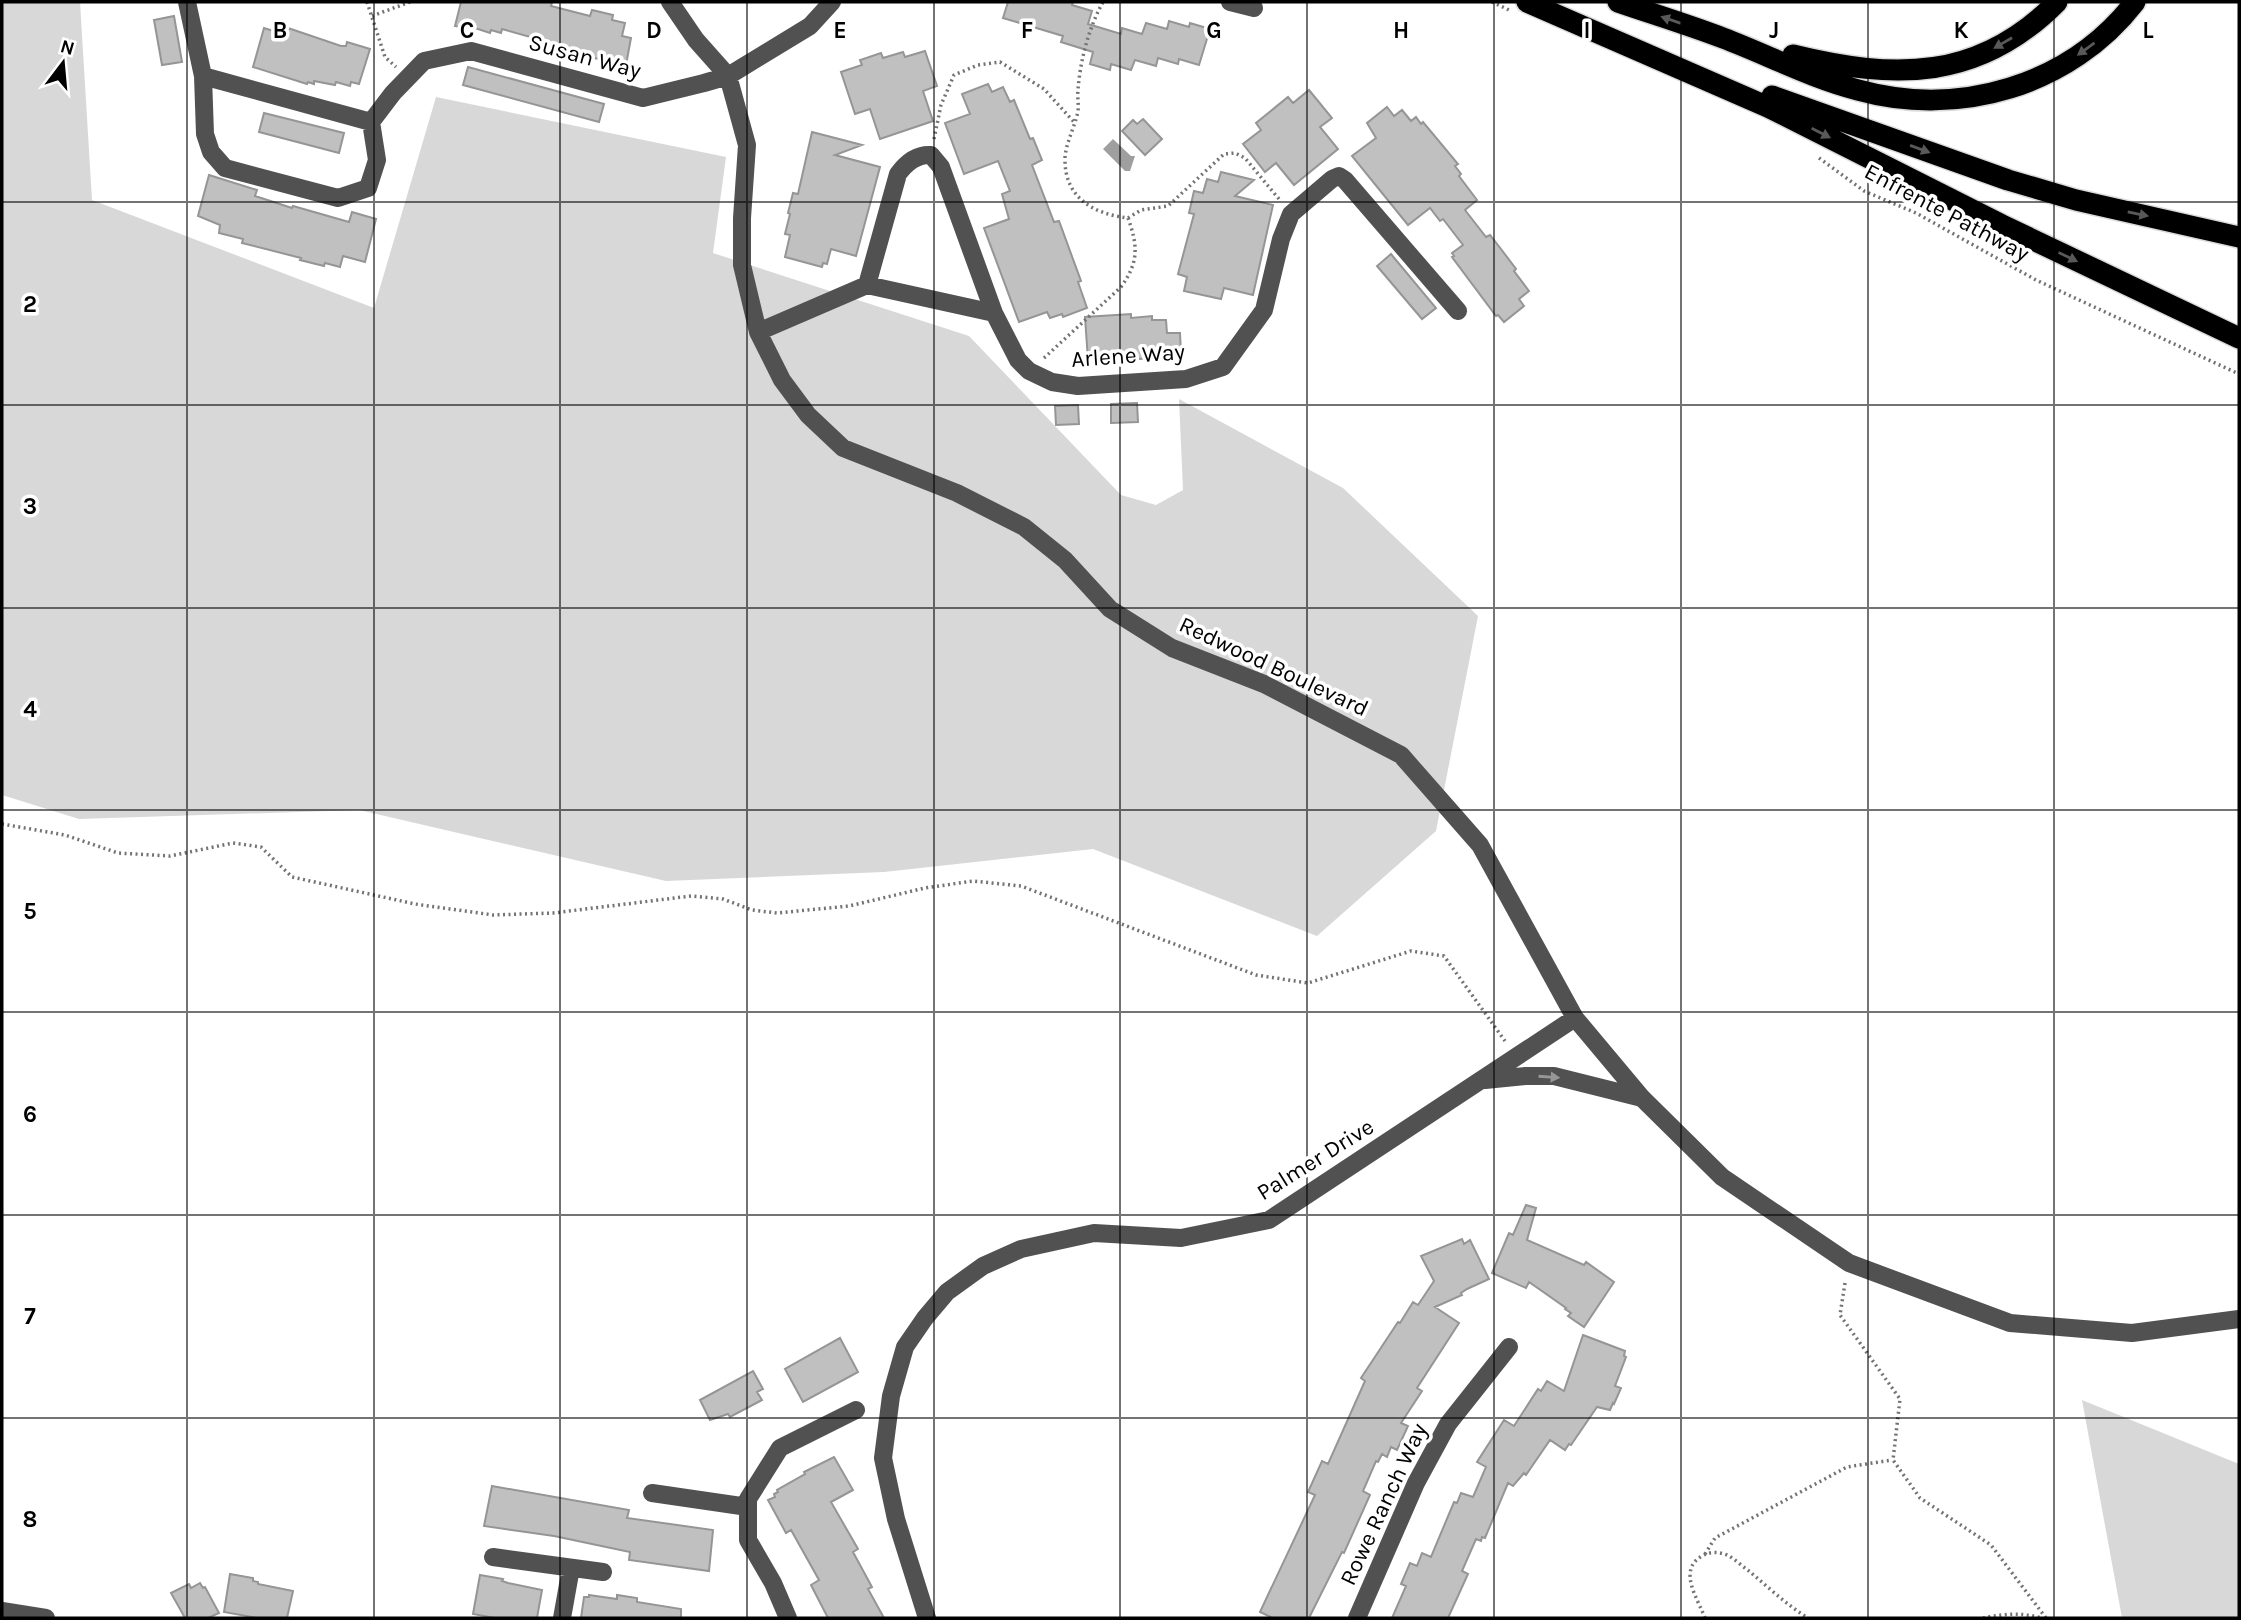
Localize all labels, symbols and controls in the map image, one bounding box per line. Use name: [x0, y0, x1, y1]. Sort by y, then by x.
one-way arrow: [1660, 14, 1681, 25]
text: B: [273, 17, 287, 44]
text: C: [460, 17, 474, 44]
text: D: [646, 17, 662, 44]
text: E: [833, 17, 847, 44]
text: F: [1021, 17, 1033, 44]
text: G: [1206, 17, 1222, 44]
text: H: [1393, 17, 1409, 44]
text: I: [1583, 17, 1591, 44]
text: J: [1769, 17, 1779, 44]
text: K: [1953, 17, 1969, 44]
text: L: [2142, 17, 2154, 44]
north arrow: [28, 28, 98, 98]
street label: Susan Way: [526, 29, 644, 84]
text: N: [58, 35, 77, 60]
one-way arrow: [1994, 37, 2013, 49]
one-way arrow: [2077, 42, 2095, 56]
one-way arrow: [1811, 128, 1831, 139]
one-way arrow: [1910, 144, 1931, 155]
street label: Enfrente Pathway: [1860, 158, 2034, 267]
one-way arrow: [2127, 208, 2149, 219]
one-way arrow: [2058, 251, 2078, 262]
text: 2: [23, 291, 37, 318]
street label: Arlene Way: [1070, 338, 1186, 373]
text: 3: [23, 493, 37, 520]
street label: Redwood Boulevard: [1175, 611, 1373, 722]
text: 4: [23, 696, 37, 723]
text: 5: [23, 898, 37, 925]
one-way arrow: [1538, 1072, 1560, 1083]
text: 6: [23, 1101, 37, 1128]
street label: Palmer Drive: [1252, 1113, 1379, 1206]
text: 7: [24, 1303, 36, 1330]
street label: Rowe Ranch Way: [1334, 1419, 1433, 1590]
text: 8: [23, 1506, 37, 1533]

